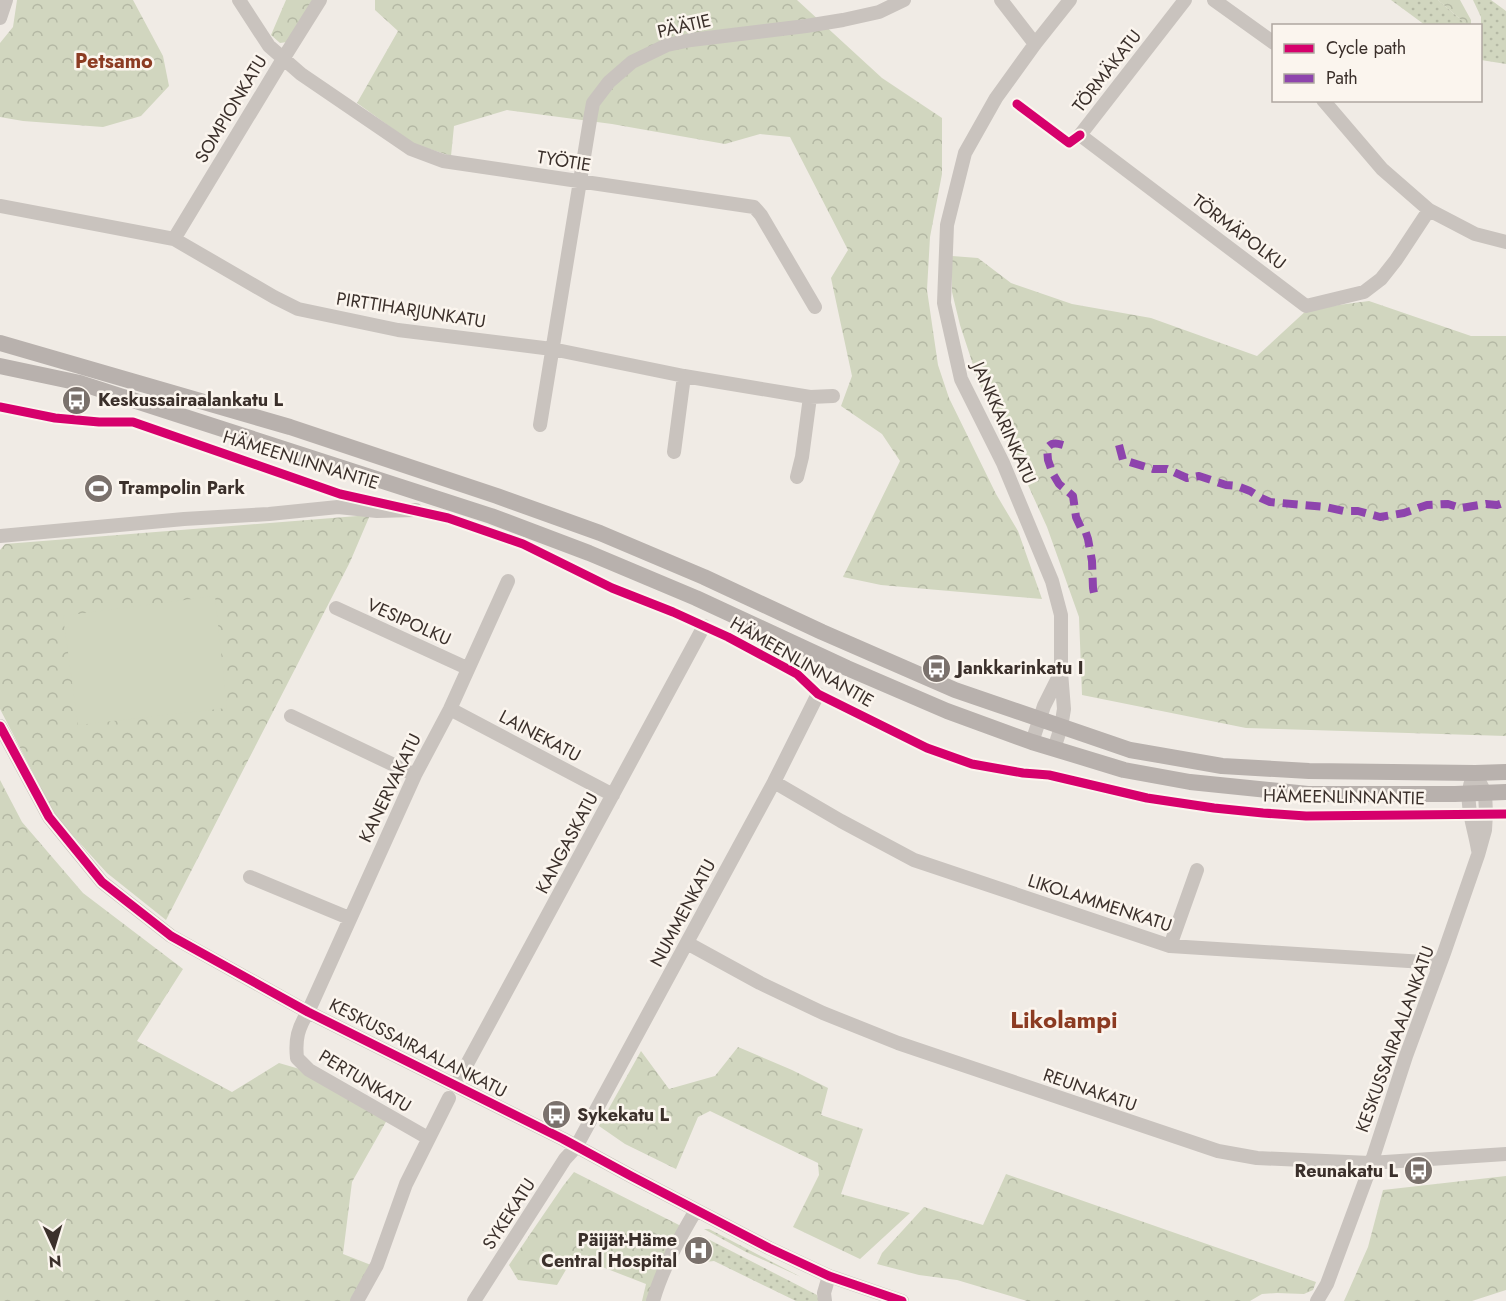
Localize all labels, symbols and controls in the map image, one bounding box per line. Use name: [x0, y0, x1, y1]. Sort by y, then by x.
street label: PÄÄTIE: [655, 7, 713, 45]
street label: TÖRMÄKATU: [1066, 24, 1148, 118]
legend: [1272, 24, 1482, 102]
text: Cycle path: [1326, 35, 1406, 61]
district label: Petsamo: [75, 47, 153, 76]
street label: SOMPIONKATU: [189, 50, 273, 168]
text: Path: [1326, 65, 1358, 91]
street label: TYÖTIE: [535, 144, 593, 178]
street label: TÖRMÄPOLKU: [1187, 188, 1291, 276]
street label: PIRTTIHARJUNKATU: [334, 285, 488, 335]
street label: JANKKARINKATU: [965, 356, 1043, 488]
bus stop icon: Keskussairaalankatu L: [61, 384, 93, 416]
place label: Keskussairaalankatu L: [98, 387, 283, 413]
street label: HÄMEENLINNANTIE: [220, 424, 382, 496]
sports icon: Trampolin Park: [82, 472, 114, 504]
place label: Trampolin Park: [119, 475, 246, 501]
street label: VESIPOLKU: [363, 592, 455, 652]
street label: HÄMEENLINNANTIE: [725, 610, 879, 714]
bus stop icon: Jankkarinkatu I: [920, 652, 952, 684]
place label: Jankkarinkatu I: [954, 655, 1084, 681]
street label: LAINEKATU: [495, 704, 585, 768]
street label: KANERVAKATU: [352, 729, 428, 847]
street label: HÄMEENLINNANTIE: [1263, 783, 1425, 811]
street label: KANGASKATU: [529, 788, 605, 898]
street label: NUMMENKATU: [644, 855, 722, 971]
street label: LIKOLAMMENKATU: [1025, 867, 1175, 939]
street label: KESKUSSAIRAALANKATU: [1349, 942, 1441, 1136]
street label: KESKUSSAIRAALANKATU: [324, 992, 512, 1104]
district label: Likolampi: [1010, 1002, 1118, 1037]
street label: PERTUNKATU: [314, 1043, 416, 1119]
street label: REUNAKATU: [1040, 1062, 1140, 1118]
bus stop icon: Sykekatu L: [540, 1099, 572, 1131]
place label: Sykekatu L: [577, 1102, 670, 1128]
bus stop icon: Reunakatu L: [1403, 1155, 1435, 1187]
place label: Reunakatu L: [1295, 1158, 1398, 1184]
street label: SYKEKATU: [476, 1173, 542, 1255]
north arrow: [24, 1217, 84, 1277]
place label: Päijät-Häme Central Hospital: [541, 1227, 677, 1274]
hospital icon: Päijät-Häme Central Hospital: [682, 1234, 714, 1266]
text: N: [48, 1250, 62, 1273]

